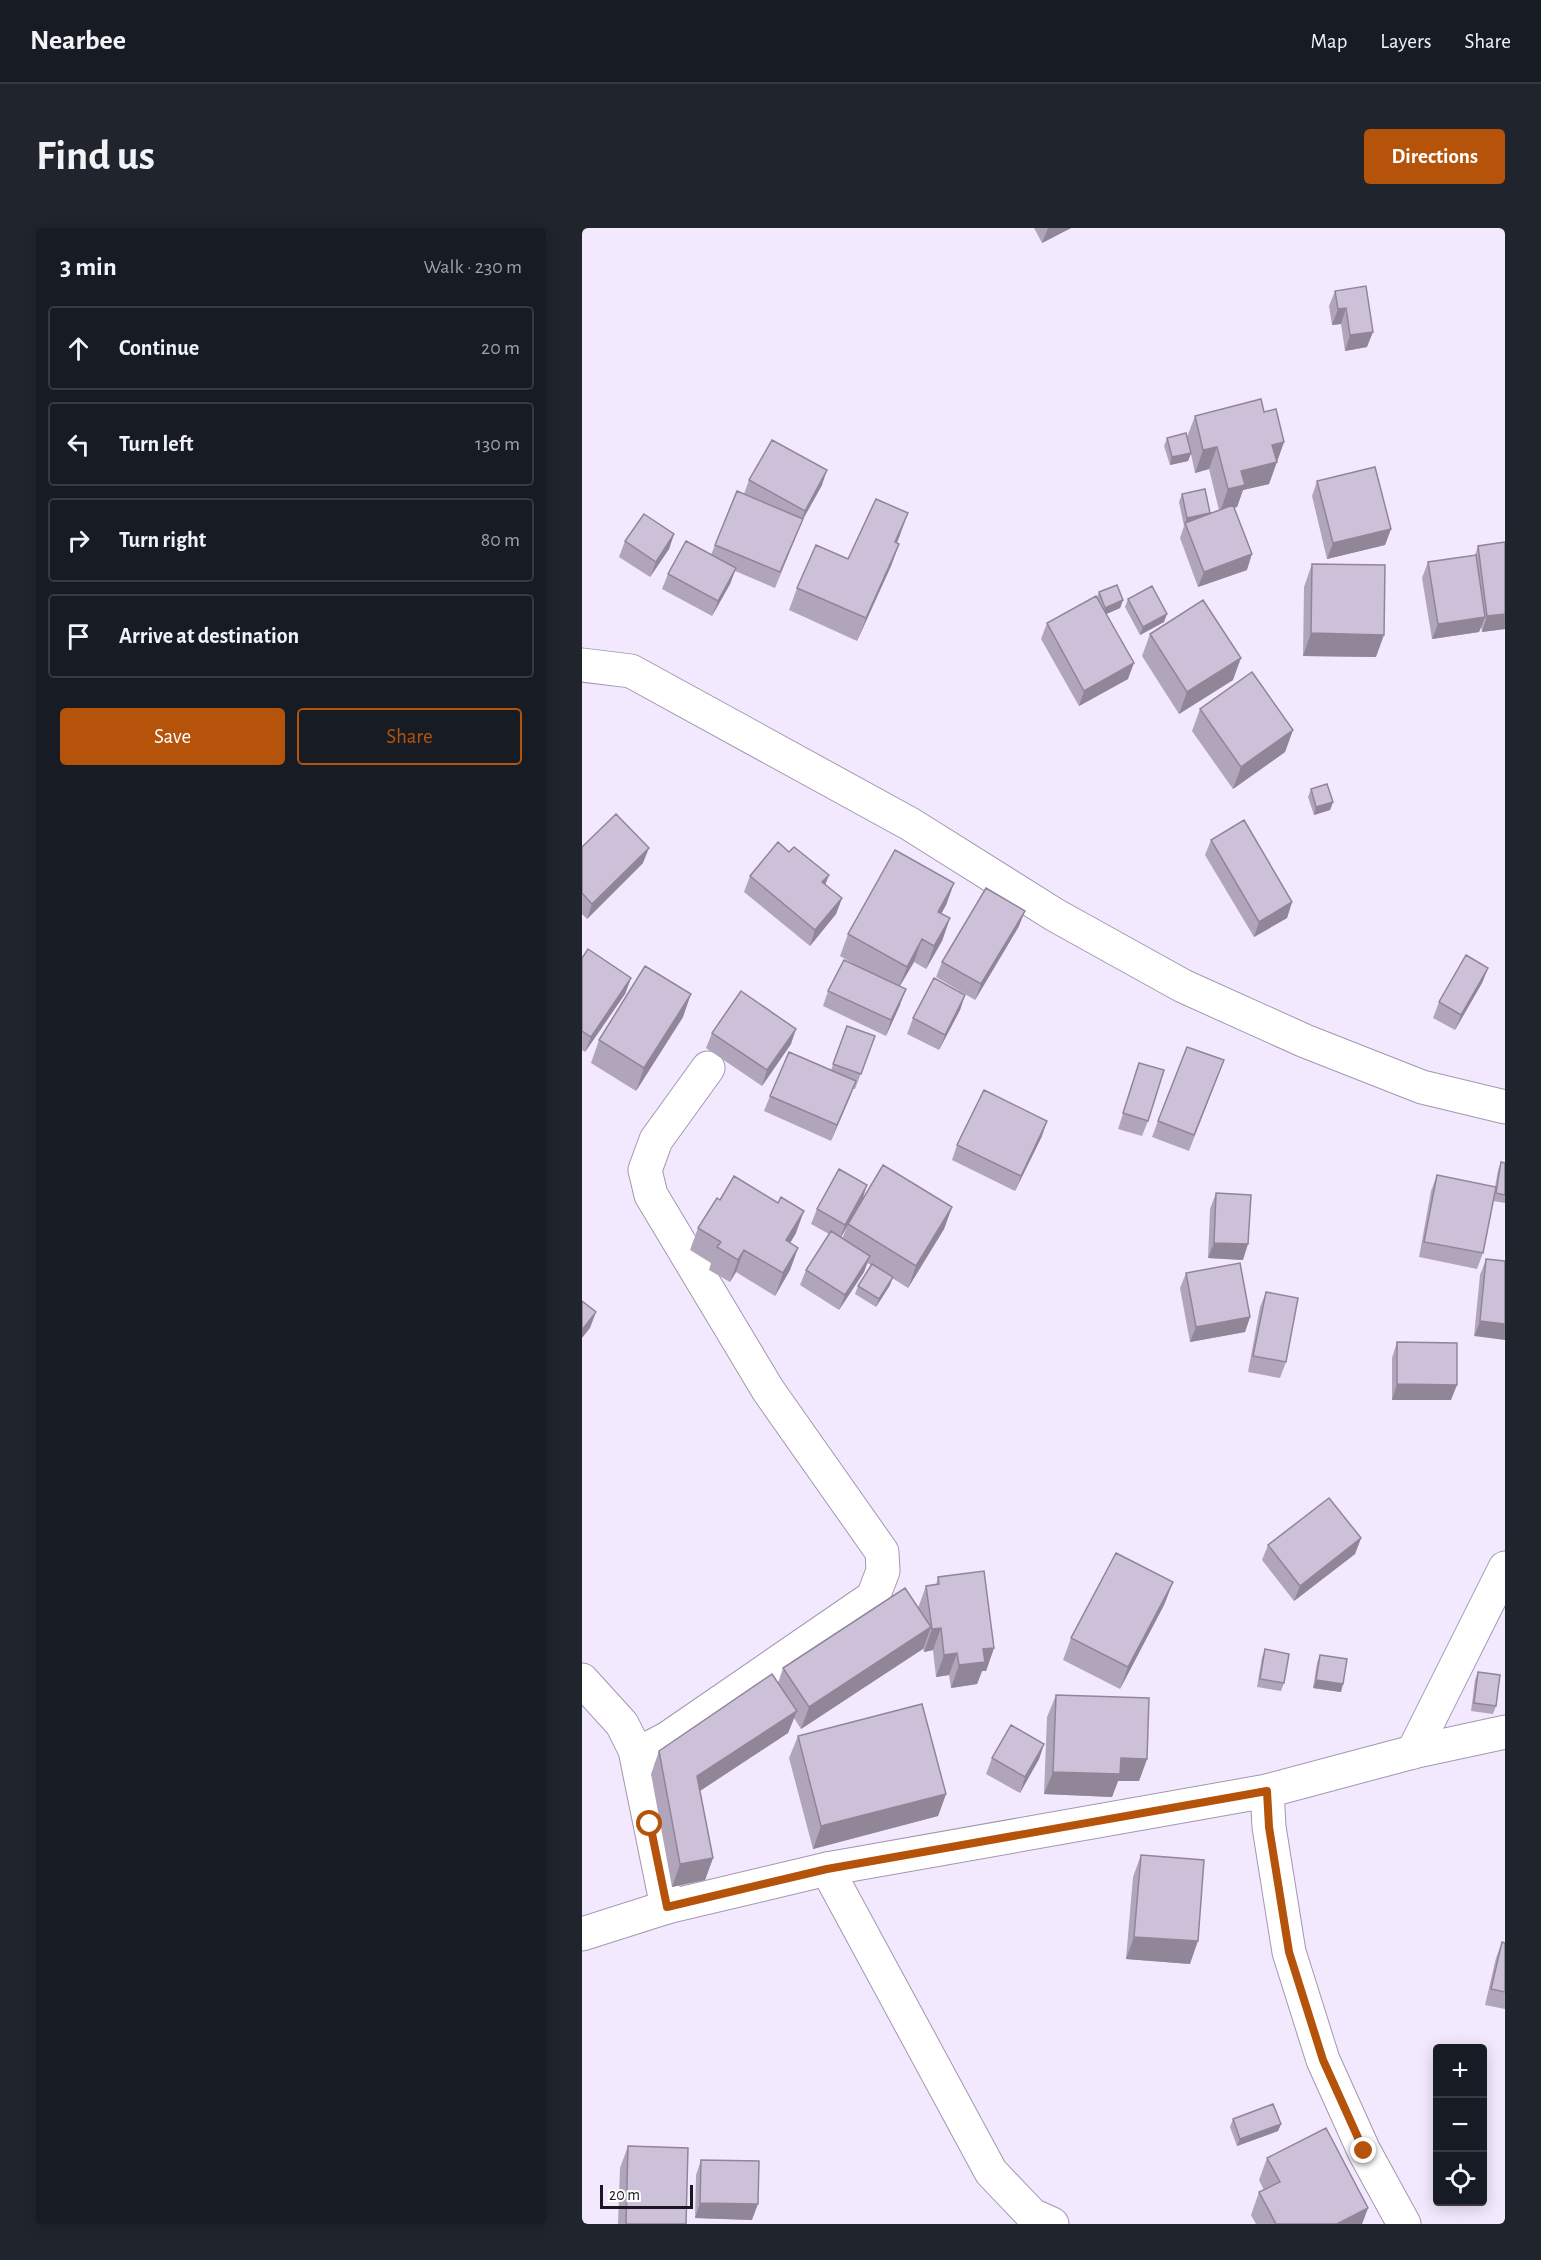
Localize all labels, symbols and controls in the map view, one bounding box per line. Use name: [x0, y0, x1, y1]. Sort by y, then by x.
text: Nearbee: [30, 27, 126, 55]
text: Map: [1311, 31, 1347, 52]
text: Layers: [1380, 31, 1431, 52]
text: Share: [1464, 31, 1511, 52]
button: Directions: [1364, 129, 1505, 184]
text: Find us: [36, 135, 155, 177]
text: 3 min: [60, 254, 117, 280]
text: Walk · 230 m: [424, 257, 522, 277]
icon: ahead: [62, 332, 95, 365]
text: Continue: [119, 337, 199, 359]
text: 20 m: [481, 338, 520, 358]
icon: left: [62, 428, 95, 461]
text: Turn left: [119, 433, 193, 455]
text: 130 m: [475, 434, 520, 454]
icon: right: [62, 524, 95, 557]
text: Turn right: [119, 529, 206, 551]
text: 80 m: [481, 530, 520, 550]
icon: arrive: [62, 620, 95, 653]
text: Arrive at destination: [119, 625, 299, 647]
button: Save: [60, 708, 285, 765]
button: Share: [297, 708, 522, 765]
route start: [636, 1810, 662, 1836]
map controls: [1433, 2044, 1487, 2206]
button: +: [1433, 2044, 1487, 2098]
button: −: [1433, 2098, 1487, 2152]
route end: [1350, 2137, 1376, 2163]
button: locate: [1433, 2152, 1487, 2206]
scale bar: [600, 2182, 693, 2210]
text: 20 m: [609, 2187, 640, 2203]

